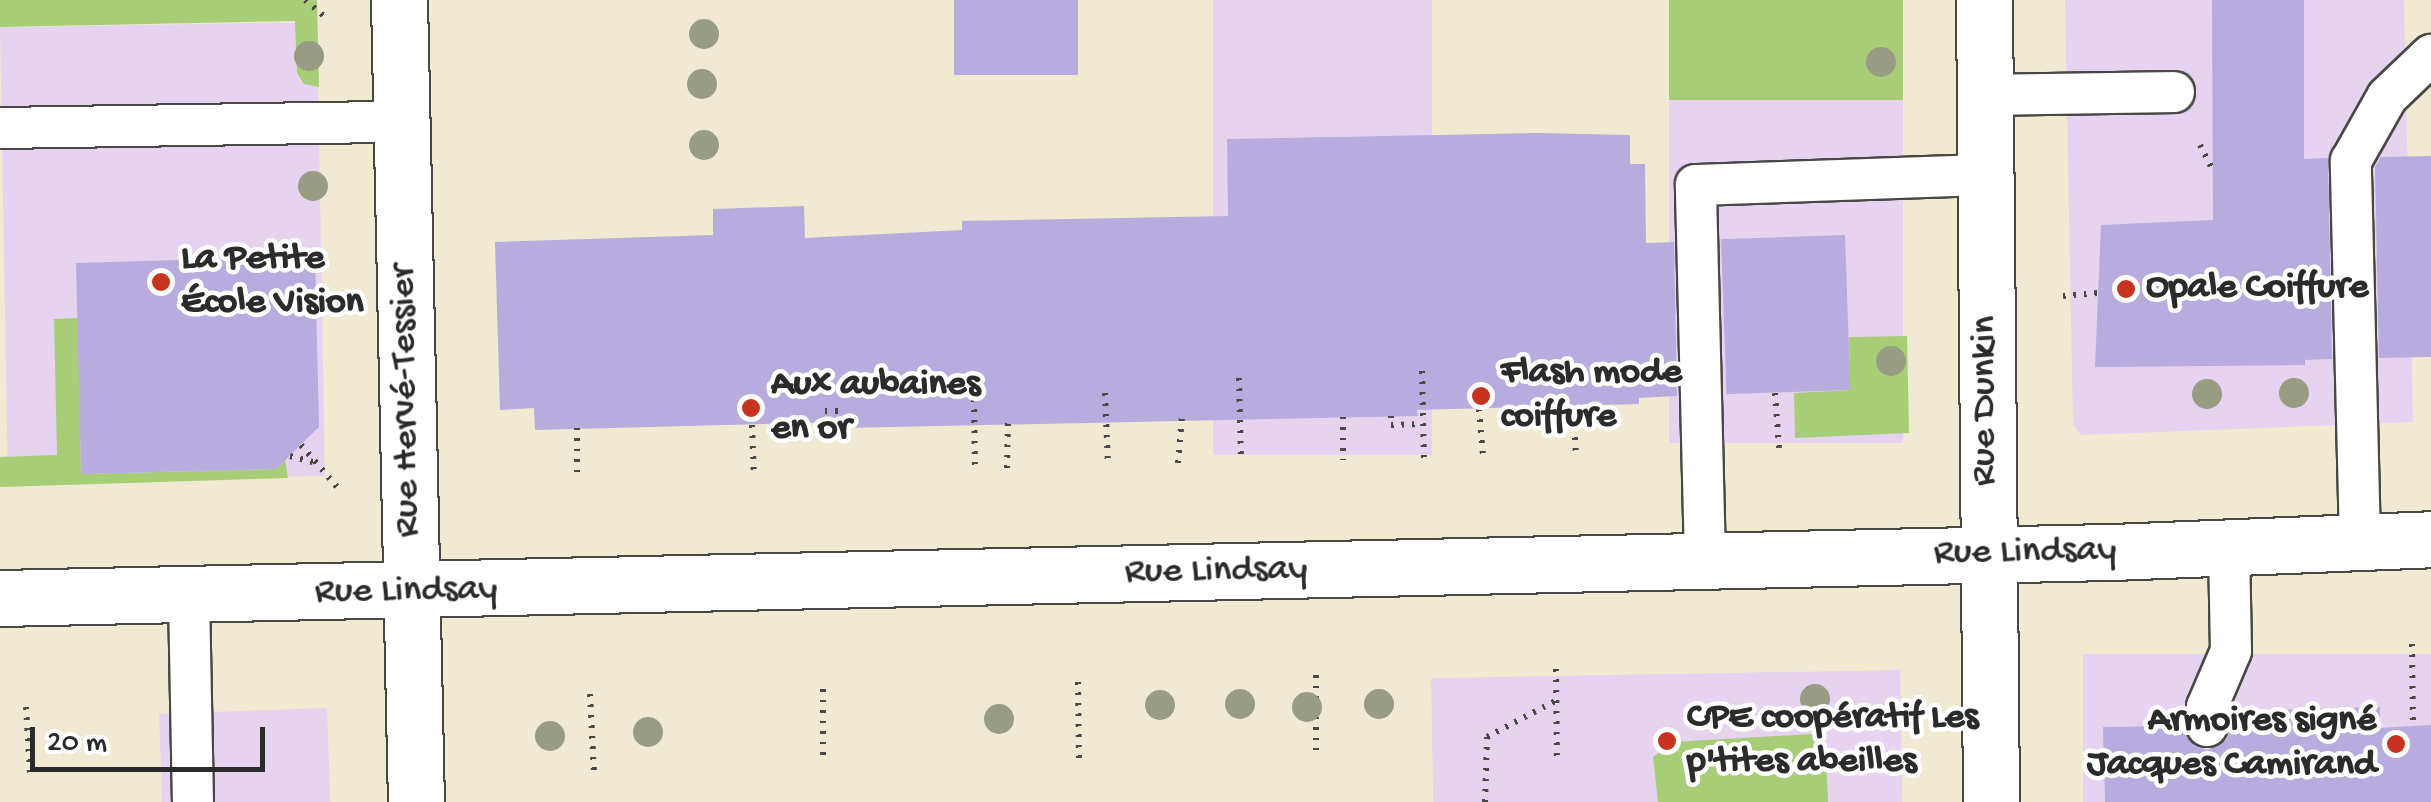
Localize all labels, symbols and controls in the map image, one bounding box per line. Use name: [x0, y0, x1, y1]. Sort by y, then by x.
place label: La Petite École Vision: [181, 237, 364, 326]
street label: Rue Hervé-Tessier: [382, 264, 432, 538]
place label: Opale Coiffure: [2146, 266, 2368, 312]
marker: La Petite École Vision: [150, 271, 172, 293]
marker: Opale Coiffure: [2115, 278, 2137, 300]
street label: Rue Dunkin: [1963, 316, 2009, 486]
place label: Flash mode coiffure: [1501, 351, 1682, 440]
place label: Aux aubaines en or: [771, 363, 980, 452]
marker: Flash mode coiffure: [1470, 385, 1492, 407]
marker: Aux aubaines en or: [740, 397, 762, 419]
street label: Rue Lindsay: [1933, 529, 2117, 577]
street label: Rue Lindsay: [1124, 548, 1308, 596]
street label: Rue Lindsay: [314, 568, 498, 616]
place label: CPE coopératif Les p'tites abeilles: [1687, 696, 1978, 786]
place label: Armoires signé Jacques Camirand: [2087, 699, 2376, 788]
scale bar: [35, 707, 270, 769]
text: 20 m: [47, 727, 107, 762]
marker: CPE coopératif Les p'tites abeilles: [1656, 730, 1678, 752]
marker: Armoires signé Jacques Camirand: [2385, 733, 2407, 755]

